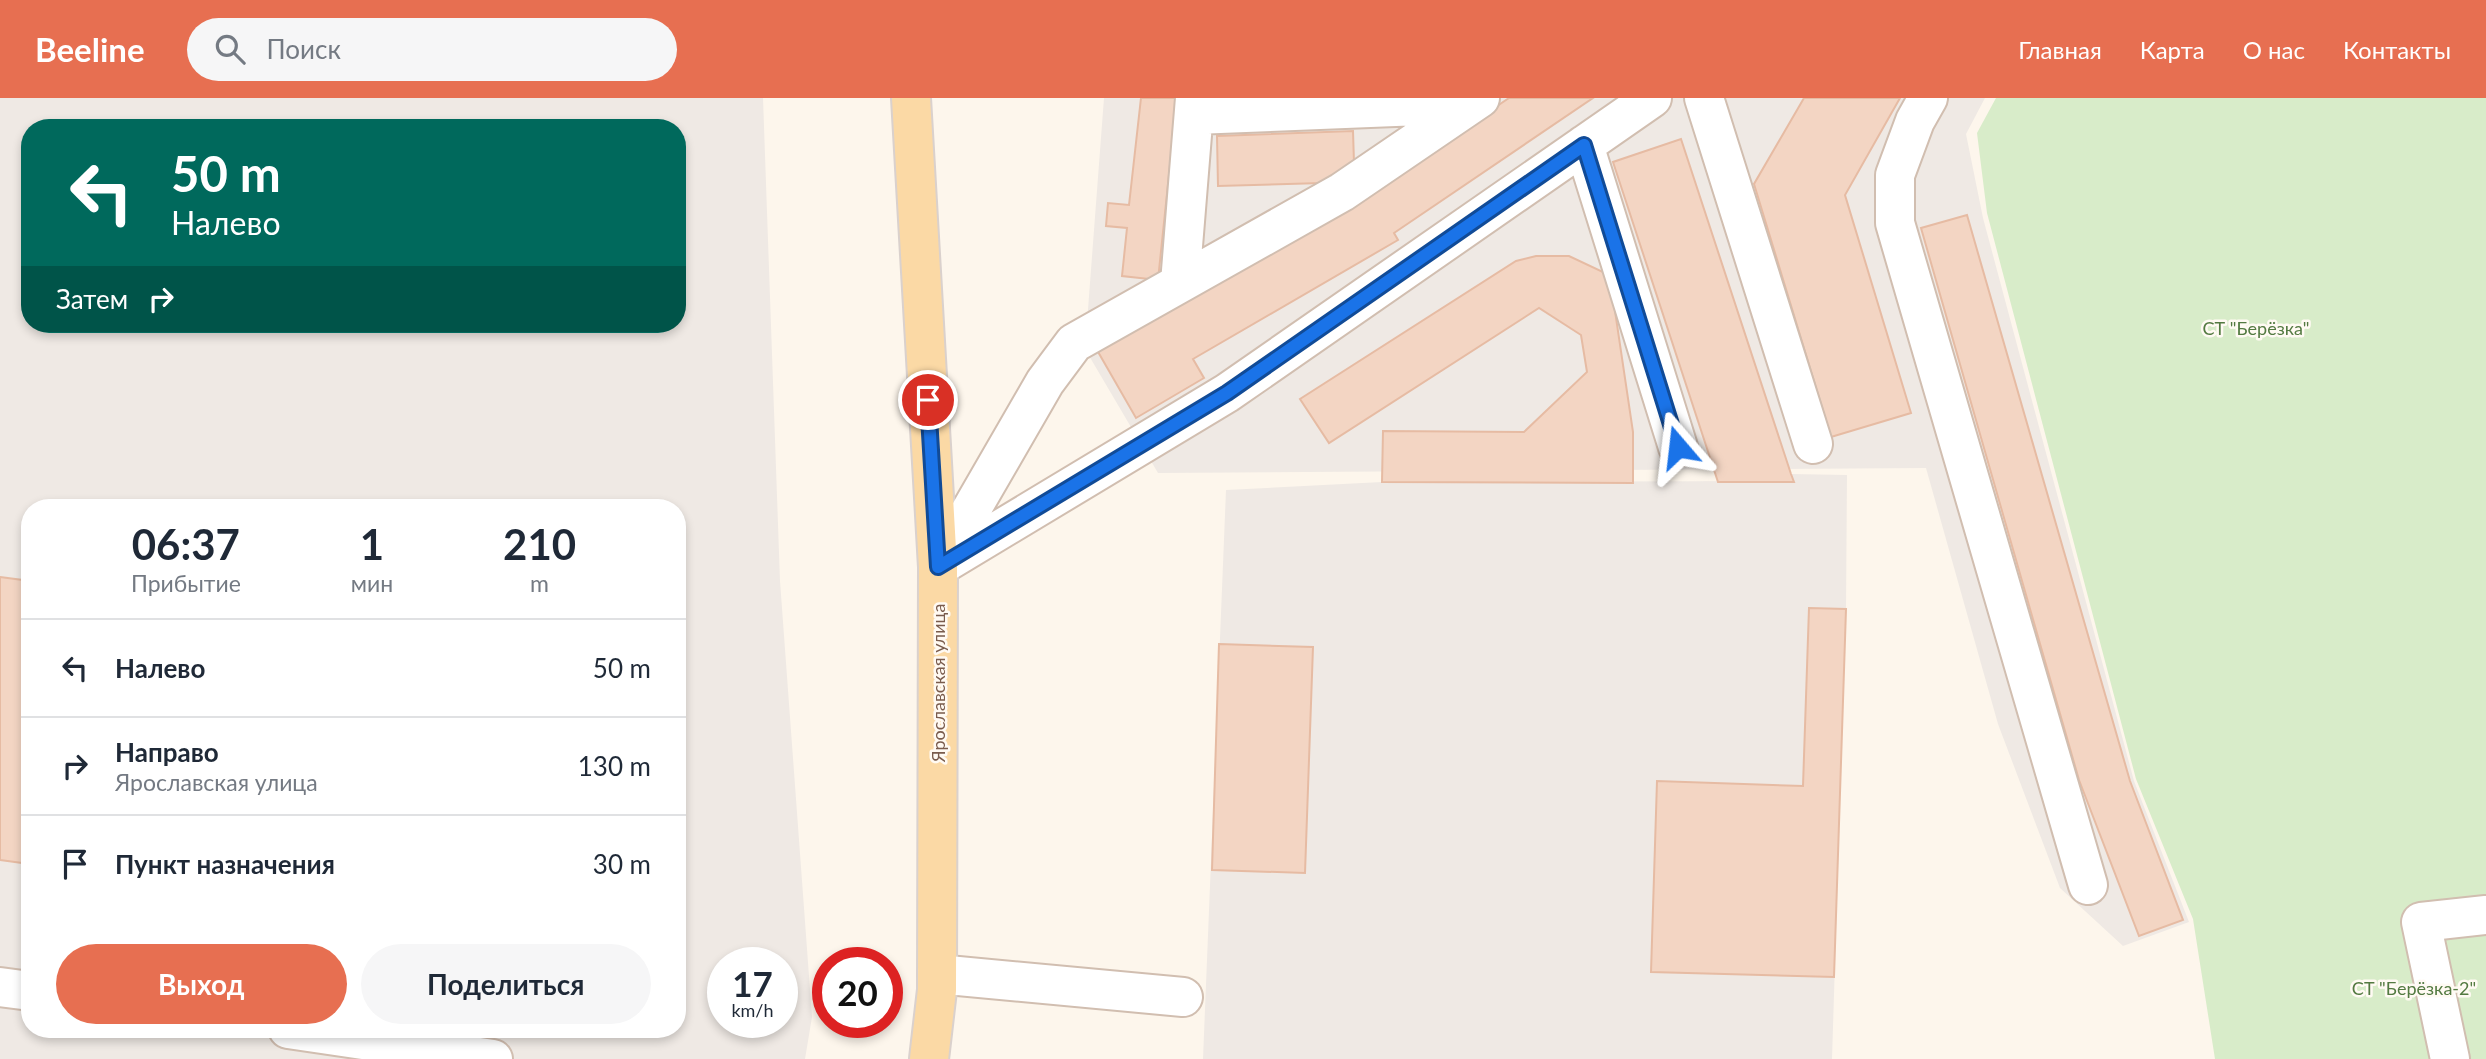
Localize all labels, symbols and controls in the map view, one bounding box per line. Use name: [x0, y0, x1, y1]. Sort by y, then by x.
search box: [187, 18, 677, 81]
text: Beeline: [35, 29, 145, 69]
icon: search: [211, 30, 249, 68]
text: Поиск: [267, 33, 341, 65]
text: Главная: [2018, 35, 2102, 64]
text: Карта: [2140, 35, 2205, 64]
text: О нас: [2243, 35, 2305, 64]
text: Контакты: [2343, 35, 2451, 64]
text: 50 m: [171, 144, 281, 202]
icon: left: [56, 147, 147, 238]
text: Налево: [171, 203, 281, 242]
icon: right: [142, 280, 180, 318]
text: Затем: [56, 283, 128, 315]
park label: СТ "Берёзка": [2203, 317, 2309, 339]
pin: [898, 370, 958, 430]
icon: arrive: [909, 381, 947, 419]
position arrow: [1641, 410, 1715, 484]
text: 06:37: [132, 519, 240, 569]
text: 1: [360, 519, 384, 569]
text: 210: [503, 519, 576, 569]
text: Прибытие: [131, 569, 241, 597]
text: мин: [351, 569, 393, 597]
text: m: [530, 569, 549, 597]
street label: Ярославская улица: [927, 604, 949, 763]
icon: left: [56, 649, 94, 687]
text: Налево: [115, 652, 205, 684]
text: 50 m: [593, 652, 651, 684]
text: Направо: [115, 736, 219, 768]
icon: right: [56, 747, 94, 785]
text: 130 m: [578, 750, 651, 782]
text: Ярославская улица: [115, 768, 318, 796]
icon: arrive: [56, 845, 94, 883]
text: Пункт назначения: [115, 848, 335, 880]
text: 30 m: [593, 848, 651, 880]
button: Выход: [56, 944, 347, 1024]
button: Поделиться: [361, 944, 651, 1024]
speed limit sign: 20: [812, 947, 903, 1038]
text: 17: [732, 962, 773, 1004]
park label: СТ "Берёзка-2": [2352, 977, 2476, 999]
text: km/h: [731, 999, 774, 1021]

